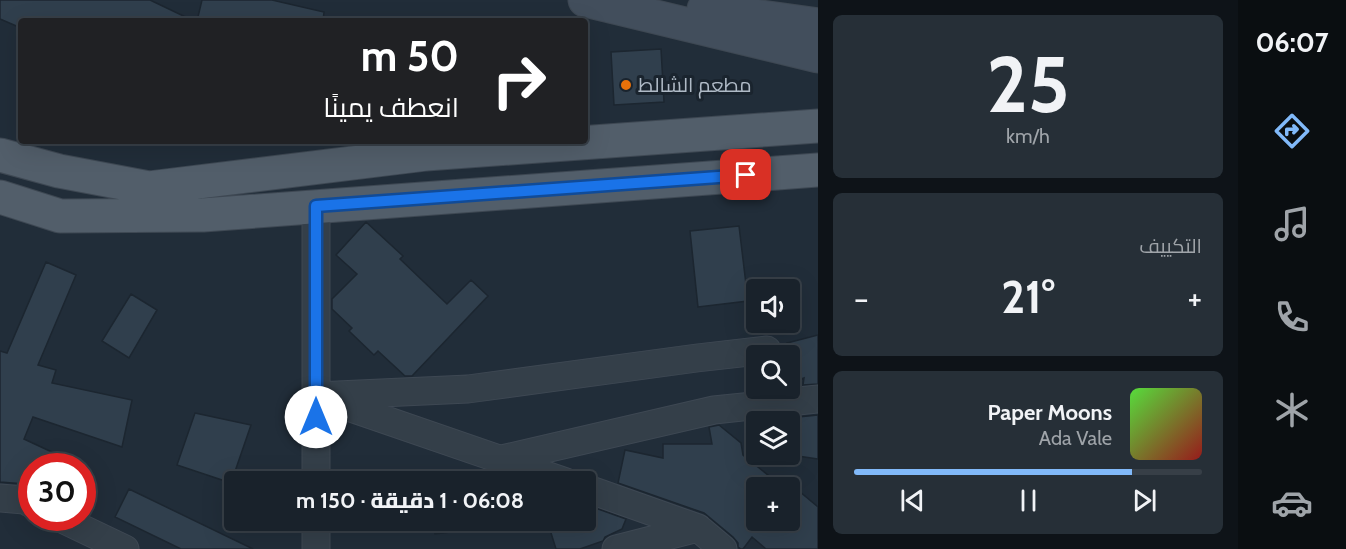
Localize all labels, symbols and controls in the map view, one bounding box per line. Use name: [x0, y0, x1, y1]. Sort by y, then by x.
text: 06:07: [1255, 26, 1329, 59]
text: 50 m: [361, 30, 459, 82]
text: 25: [986, 37, 1070, 132]
icon: right: [480, 42, 558, 120]
place label: مطعم الشالط: [638, 73, 752, 99]
marker: مطعم الشالط: [619, 78, 633, 92]
text: انعطف يمينًا: [323, 91, 459, 124]
icon: directions: [1271, 110, 1313, 152]
text: km/h: [1006, 124, 1050, 148]
pin: [720, 149, 771, 200]
icon: arrive: [729, 158, 762, 191]
icon: music: [1271, 203, 1313, 245]
text: التكييف: [1139, 234, 1202, 258]
text: 21°: [1001, 270, 1055, 324]
text: −: [854, 278, 869, 318]
text: +: [1187, 278, 1202, 318]
map controls: [746, 279, 800, 531]
button: sound: [746, 279, 800, 333]
icon: phone: [1271, 296, 1313, 338]
button: search: [746, 345, 800, 399]
position arrow: [284, 385, 348, 449]
icon: climate: [1271, 389, 1313, 431]
text: Paper Moons: [988, 399, 1112, 426]
button: layers: [746, 411, 800, 465]
text: Ada Vale: [1039, 426, 1112, 450]
speed limit sign: 30: [18, 453, 96, 531]
button: +: [746, 477, 800, 531]
icon: car: [1271, 482, 1313, 524]
icon: previous: [896, 484, 929, 517]
icon: pause: [1012, 484, 1045, 517]
icon: next: [1128, 484, 1161, 517]
text: 06:08 · 1 دقيقة · 150 m: [296, 487, 524, 514]

